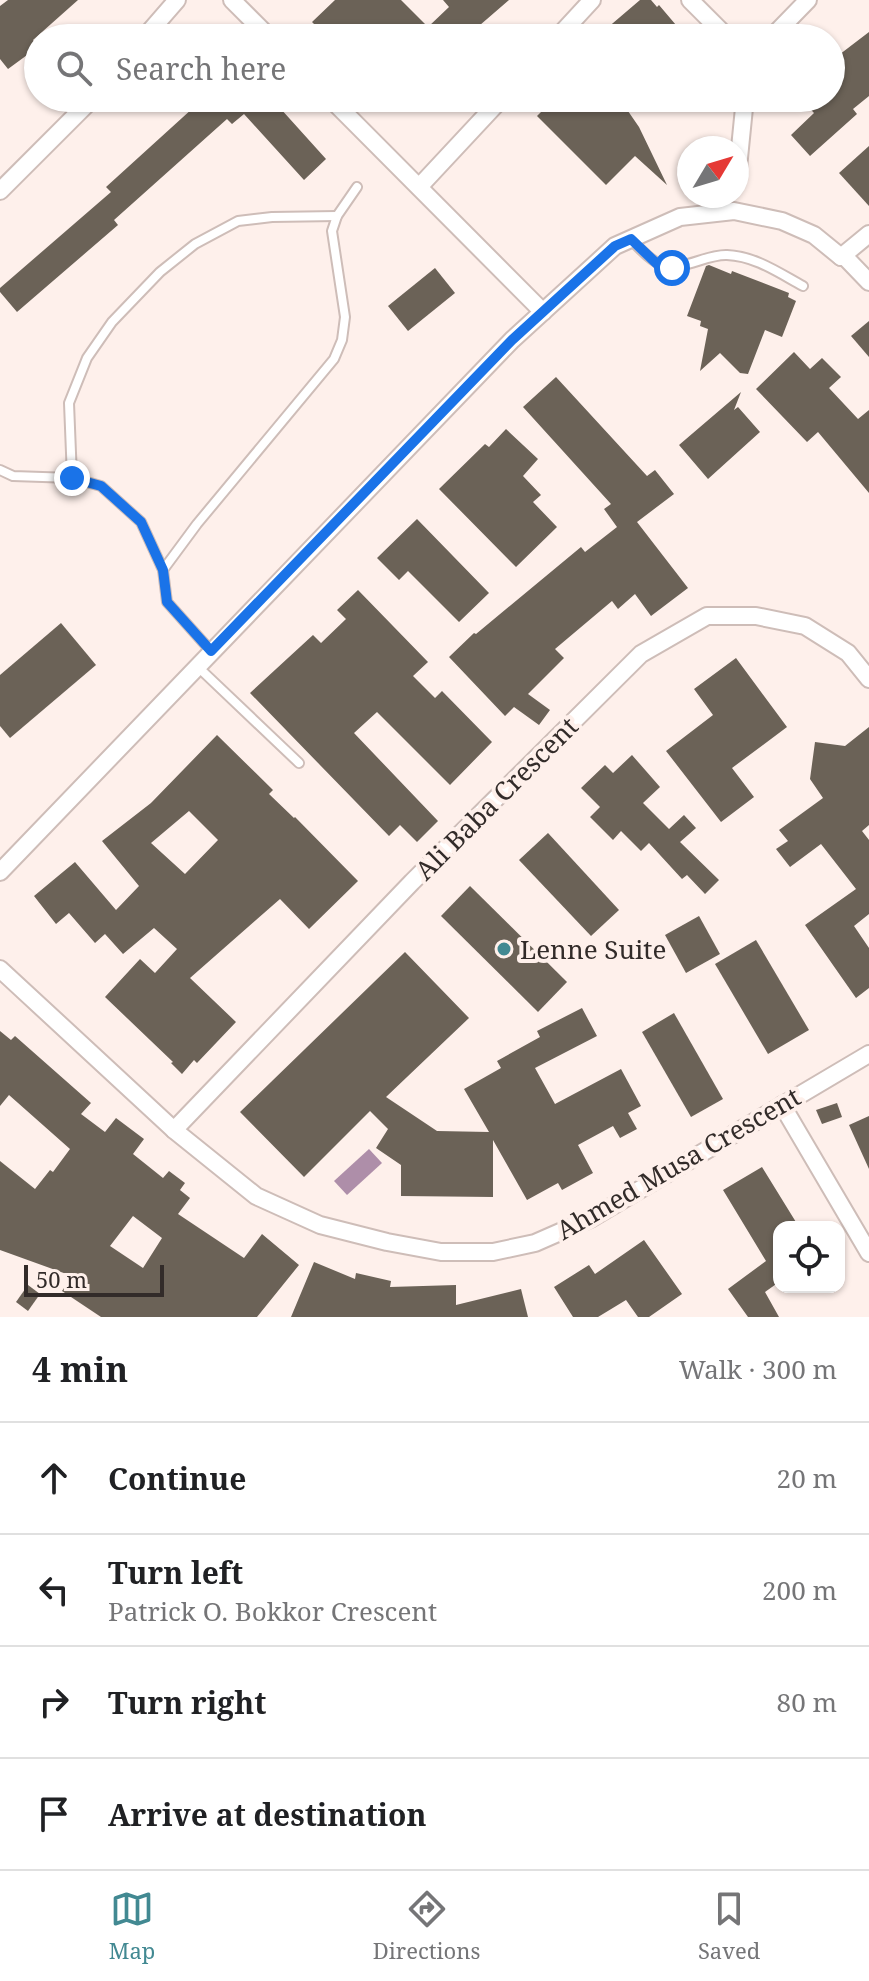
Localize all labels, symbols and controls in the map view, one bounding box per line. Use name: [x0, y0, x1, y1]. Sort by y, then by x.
search box: [24, 24, 845, 112]
icon: search: [52, 46, 96, 90]
text: Search here: [116, 48, 286, 89]
north arrow: [677, 136, 749, 208]
route start: [654, 250, 690, 286]
route end: [54, 460, 90, 496]
street label: Ali Baba Crescent: [407, 709, 585, 887]
place label: Lenne Suite: [520, 931, 666, 967]
marker: Lenne Suite: [495, 940, 513, 958]
street label: Ahmed Musa Crescent: [549, 1078, 807, 1248]
map controls: [773, 1221, 845, 1293]
button: locate: [773, 1221, 845, 1293]
scale bar: [24, 1261, 164, 1297]
text: 50 m: [36, 1264, 87, 1294]
text: 4 min: [32, 1346, 128, 1392]
text: Walk · 300 m: [679, 1351, 837, 1387]
icon: ahead: [32, 1456, 76, 1500]
text: Continue: [108, 1458, 246, 1499]
text: 20 m: [777, 1460, 837, 1496]
text: Turn left: [108, 1552, 243, 1593]
icon: left: [32, 1568, 76, 1612]
text: 200 m: [762, 1572, 837, 1608]
text: Patrick O. Bokkor Crescent: [108, 1593, 437, 1629]
icon: right: [32, 1680, 76, 1724]
text: Turn right: [108, 1682, 266, 1723]
text: 80 m: [777, 1684, 837, 1720]
icon: arrive: [32, 1792, 76, 1836]
text: Arrive at destination: [108, 1794, 427, 1835]
tab: Map: [109, 1887, 155, 1965]
tab: Directions: [373, 1887, 480, 1965]
tab: Saved: [698, 1887, 760, 1965]

